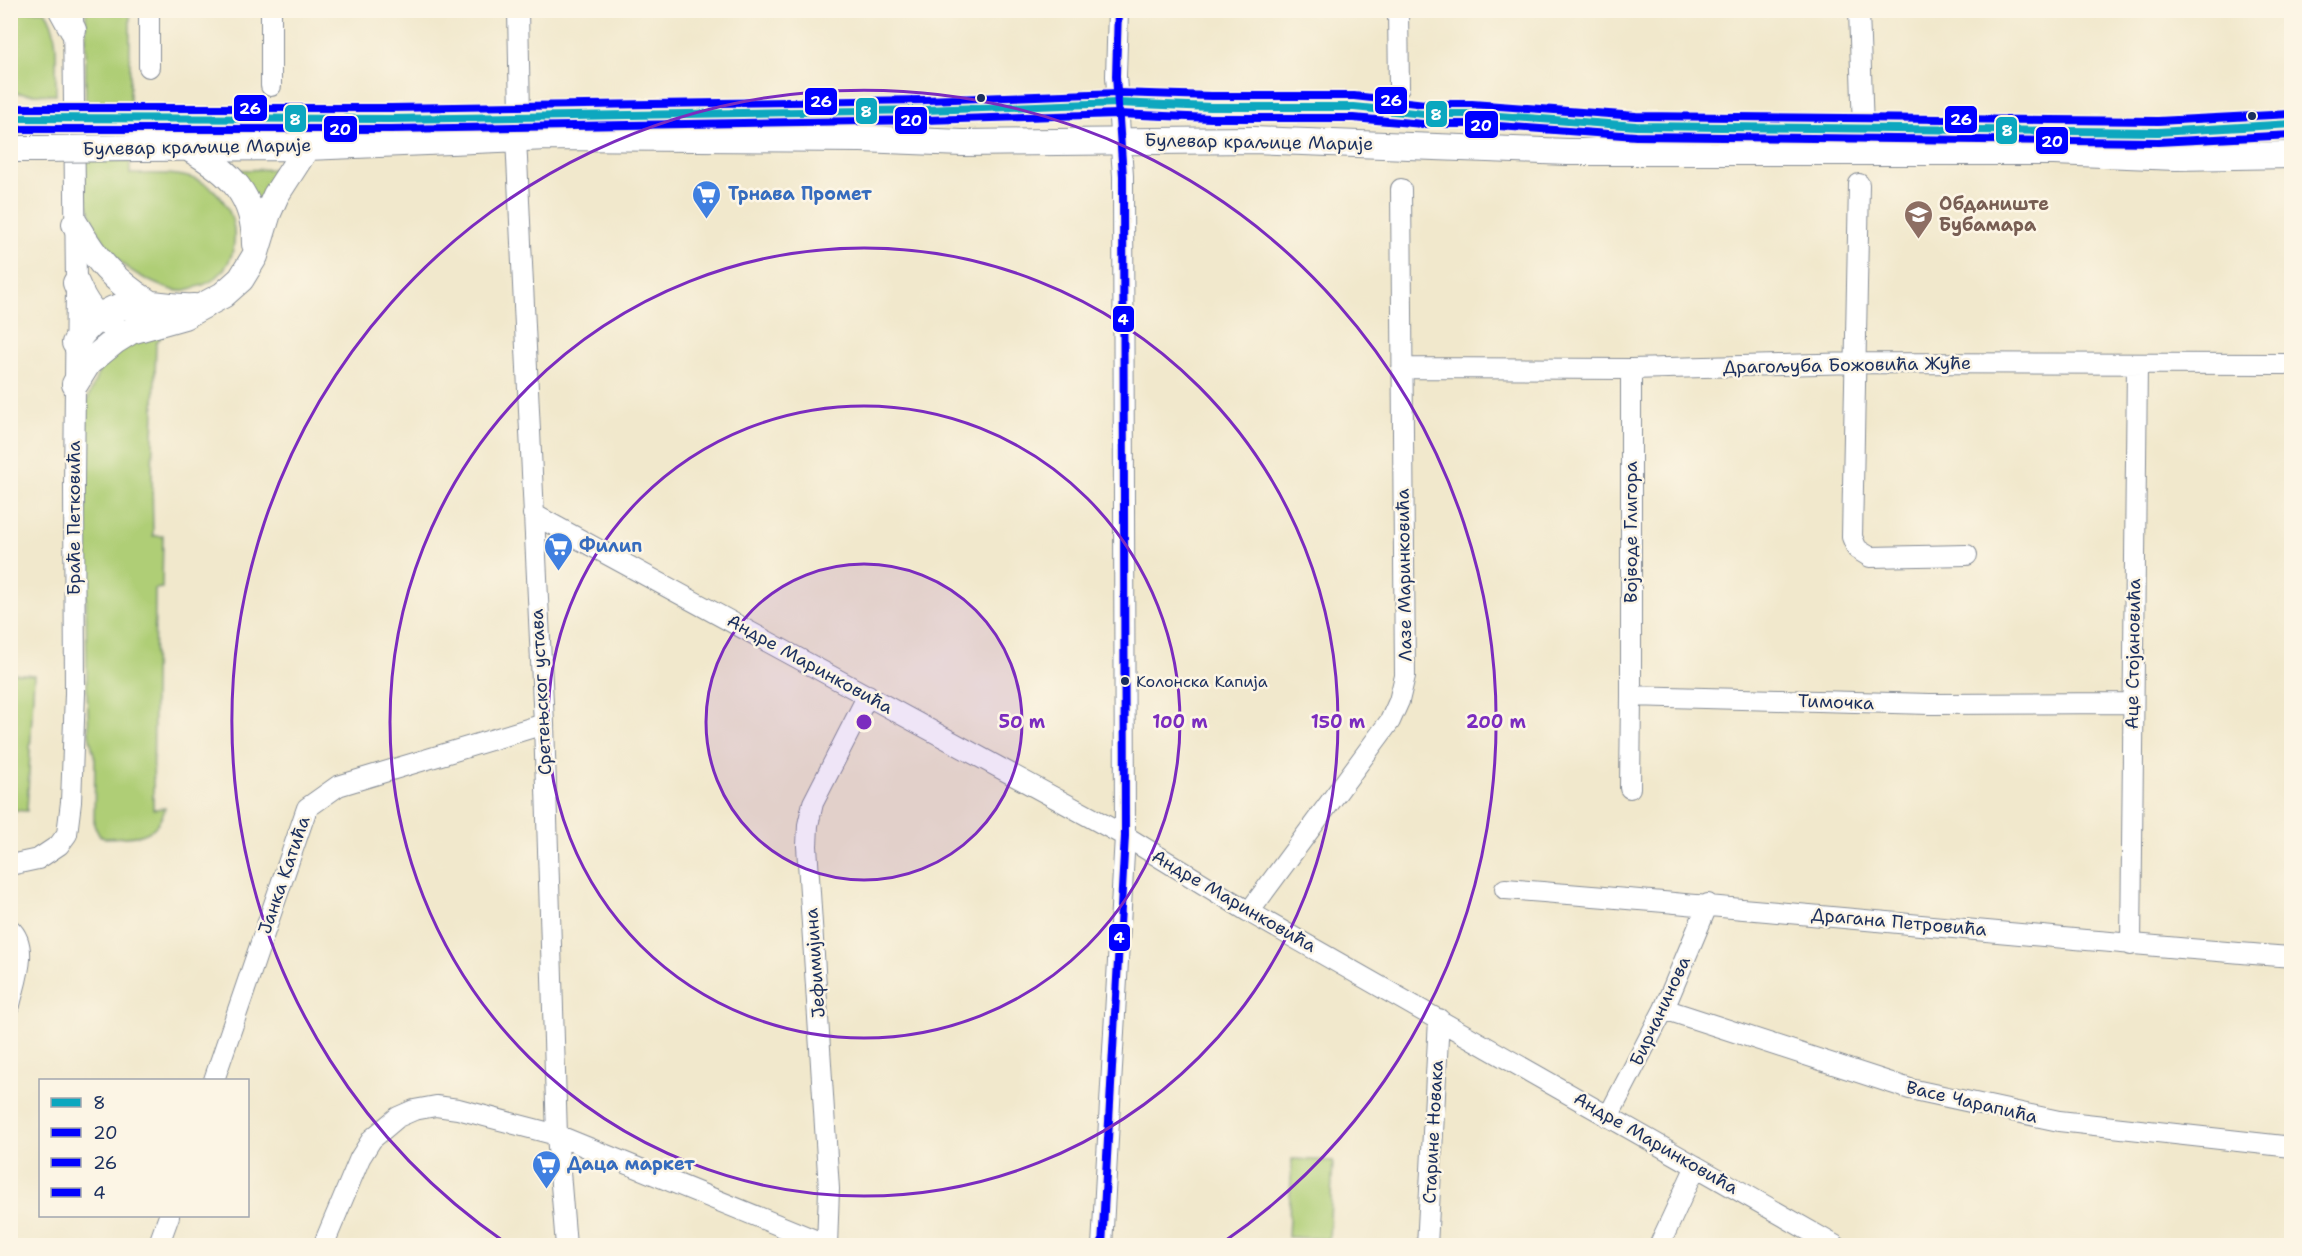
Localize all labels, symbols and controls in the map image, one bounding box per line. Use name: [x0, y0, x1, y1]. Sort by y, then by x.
line badge: 26: [1374, 86, 1408, 115]
line badge: 26: [804, 87, 838, 116]
text: 26: [1380, 90, 1402, 111]
text: 26: [810, 91, 832, 112]
unlabelled marker: [975, 92, 987, 104]
line badge: 26: [233, 94, 268, 122]
line badge: 8: [855, 97, 878, 125]
text: 26: [239, 98, 261, 119]
line badge: 8: [1425, 100, 1448, 128]
text: 8: [860, 101, 872, 122]
line badge: 8: [284, 104, 307, 133]
text: 8: [1430, 104, 1442, 125]
line badge: 26: [1944, 105, 1978, 134]
line badge: 20: [894, 106, 928, 135]
text: 8: [289, 109, 301, 130]
text: 26: [1950, 109, 1972, 130]
text: 20: [900, 110, 922, 131]
line badge: 20: [1464, 110, 1499, 139]
unlabelled marker: [2246, 110, 2258, 122]
line badge: 20: [323, 115, 358, 143]
text: 20: [1470, 115, 1492, 136]
line badge: 8: [1995, 116, 2018, 145]
text: 20: [329, 119, 351, 140]
text: 8: [2001, 120, 2013, 141]
line badge: 20: [2035, 126, 2069, 155]
street label: Булевар краљице Марије: [1144, 128, 1374, 156]
text: 20: [2041, 131, 2063, 152]
street label: Булевар краљице Марије: [82, 133, 312, 161]
supermarket icon: Трнава Промет: [691, 178, 723, 220]
place label: Трнава Промет: [728, 182, 872, 206]
place label: Обданиште Бубамара: [1939, 192, 2049, 237]
school or university icon: Обданиште Бубамара: [1902, 198, 1934, 240]
line badge: 4: [1112, 305, 1135, 333]
text: 4: [1117, 309, 1129, 330]
street label: Драгољуба Божовића Жуће: [1723, 351, 1971, 379]
street label: Браће Петковића: [62, 441, 86, 595]
street label: Војводе Глигора: [1619, 461, 1643, 603]
street label: Лазе Маринковића: [1390, 488, 1418, 662]
supermarket icon: Филип: [542, 530, 574, 572]
place label: Филип: [579, 534, 643, 558]
street label: Аце Стојановића: [2120, 578, 2146, 730]
street label: Сретењског устава: [525, 608, 557, 776]
street label: Андре Маринковића: [723, 608, 897, 720]
place label: Колонска Капија: [1136, 671, 1268, 692]
marker: Колонска Капија: [1119, 675, 1131, 687]
street label: Тимочка: [1798, 689, 1874, 715]
text: 50 m: [999, 710, 1046, 734]
text: 100 m: [1152, 710, 1208, 734]
text: 150 m: [1311, 710, 1366, 734]
text: 200 m: [1466, 710, 1527, 734]
centre of rings: [854, 712, 874, 732]
street label: Јанка Катића: [253, 813, 315, 937]
street label: Андре Маринковића: [1147, 844, 1321, 958]
street label: Драгана Петровића: [1810, 902, 1988, 942]
street label: Јефимијина: [799, 907, 831, 1019]
line badge: 4: [1108, 923, 1131, 952]
text: 4: [1113, 927, 1125, 948]
street label: Бирчанинова: [1624, 952, 1696, 1070]
street label: Старине Новака: [1417, 1060, 1449, 1204]
street label: Васе Чарапића: [1904, 1075, 2040, 1129]
legend: [39, 1079, 249, 1217]
street label: Андре Маринковића: [1569, 1086, 1743, 1200]
text: 8: [93, 1091, 106, 1115]
text: 20: [93, 1121, 118, 1145]
supermarket icon: Даца маркет: [530, 1148, 562, 1190]
text: 26: [93, 1151, 117, 1175]
place label: Даца маркет: [567, 1152, 695, 1176]
text: 4: [93, 1181, 106, 1205]

